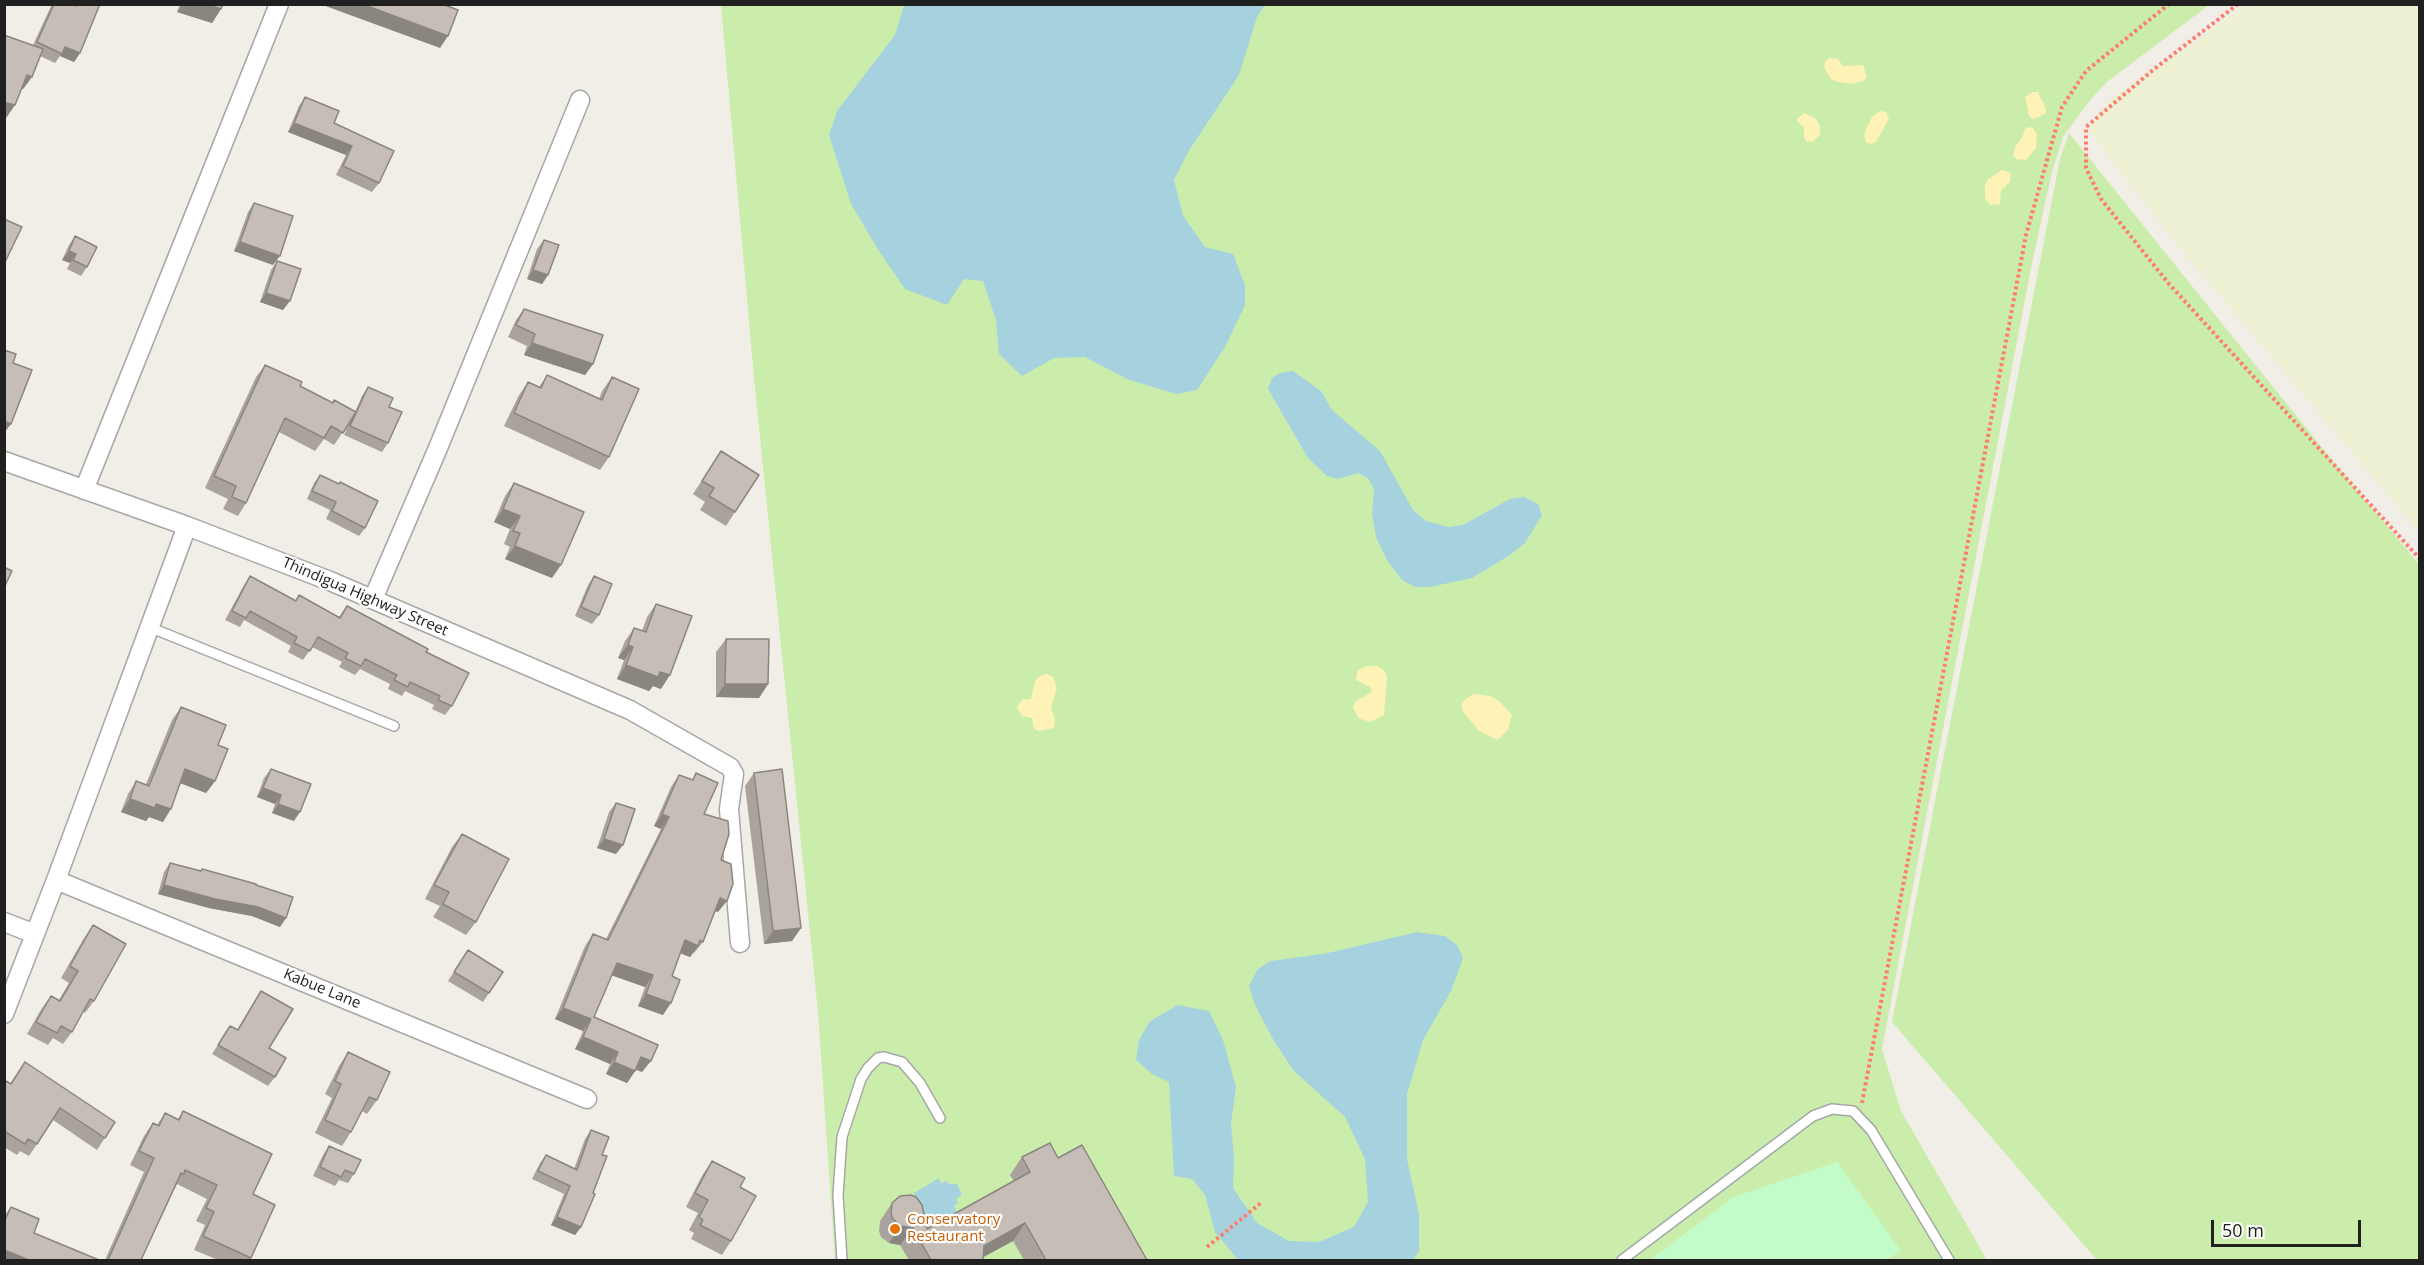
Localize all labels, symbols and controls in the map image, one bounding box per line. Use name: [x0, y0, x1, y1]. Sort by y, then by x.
street label: Thindigua Highway Street: [279, 554, 451, 640]
street label: Kabue Lane: [281, 965, 363, 1013]
scale bar: [2214, 1208, 2364, 1246]
place label: Conservatory Restaurant: [907, 1211, 1000, 1246]
text: 50 m: [2222, 1218, 2264, 1242]
marker: Conservatory Restaurant: [888, 1222, 902, 1236]

